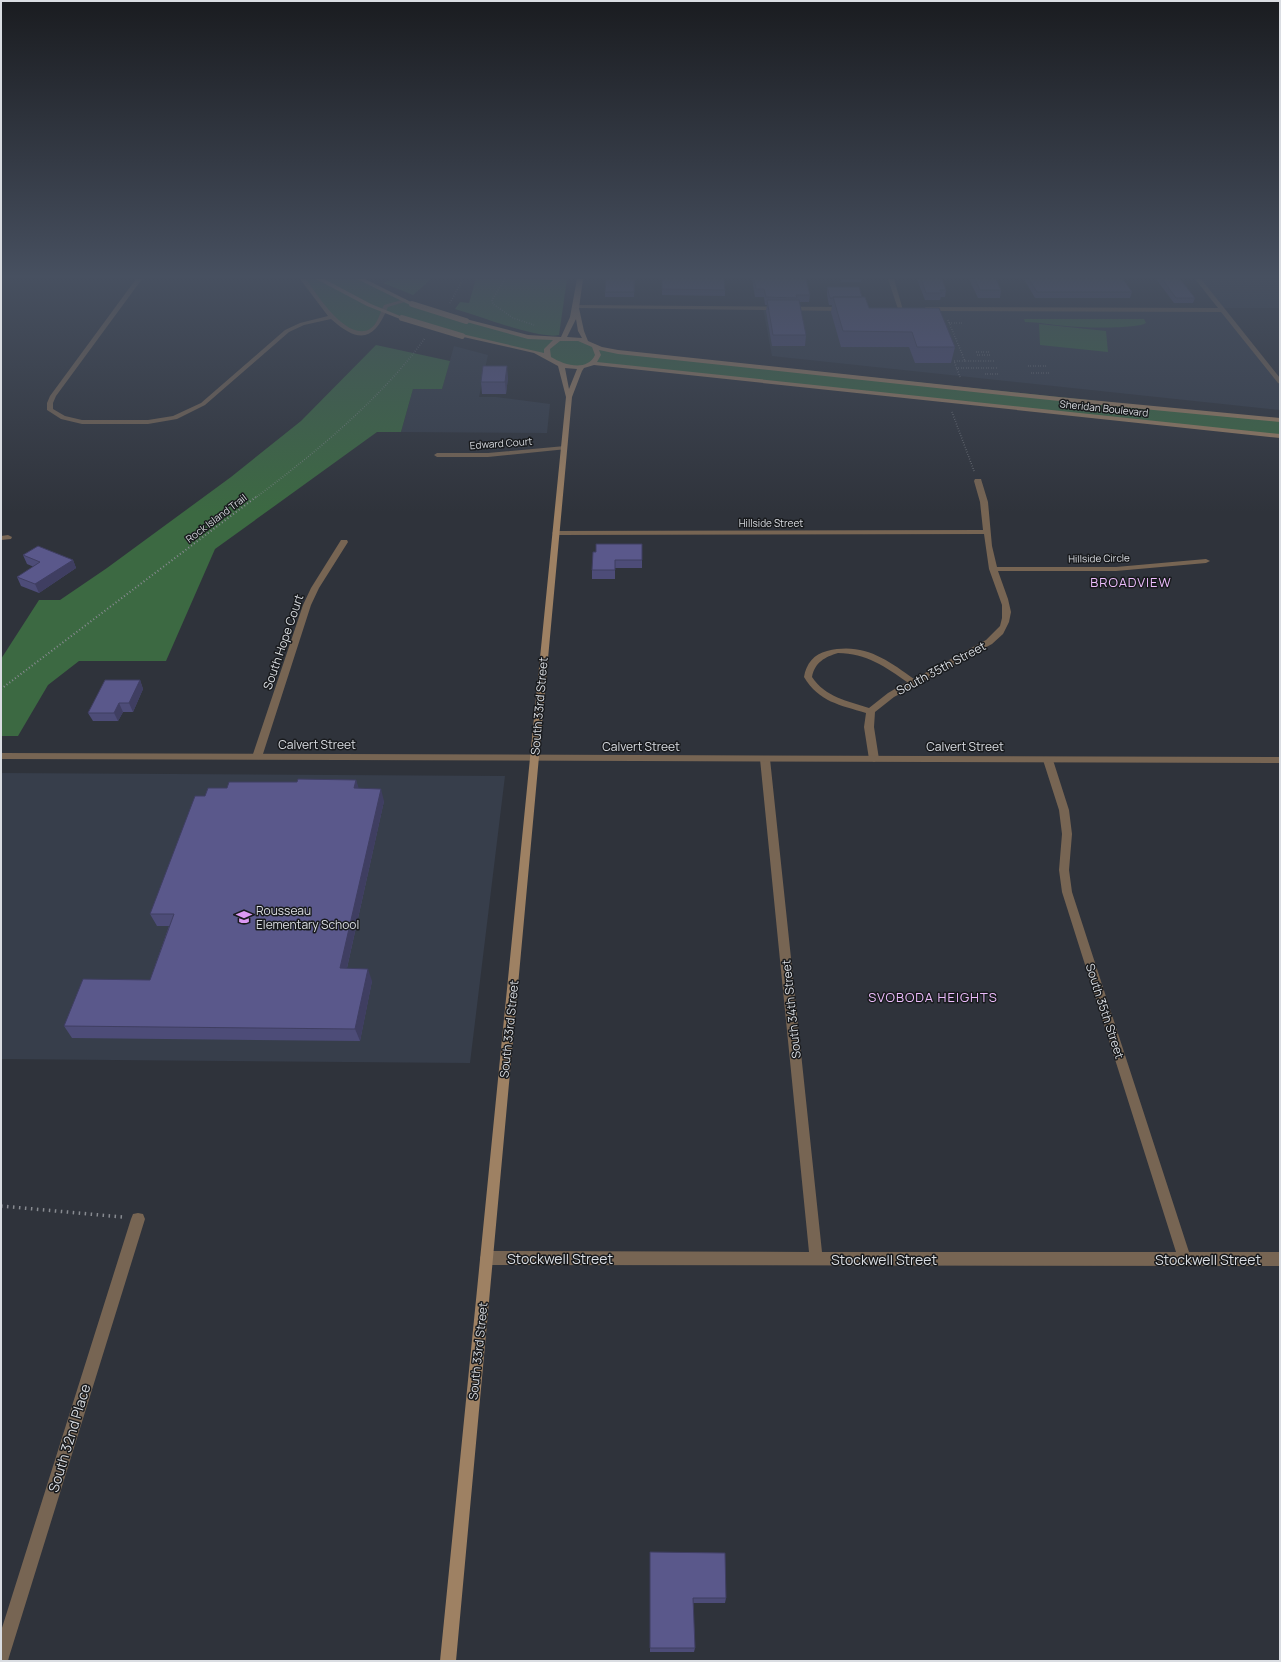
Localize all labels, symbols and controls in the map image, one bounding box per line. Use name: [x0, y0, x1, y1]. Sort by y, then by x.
street label: Sheridan Boulevard: [1059, 396, 1149, 420]
street label: Edward Court: [469, 434, 533, 452]
street label: Rock Island Trail: [183, 490, 249, 546]
street label: Hillside Street: [739, 516, 803, 530]
street label: Hillside Circle: [1068, 550, 1130, 566]
district label: BROADVIEW: [1090, 573, 1172, 591]
street label: South Hope Court: [259, 592, 307, 692]
street label: South 35th Street: [893, 637, 989, 699]
street label: South 33rd Street: [526, 656, 552, 756]
street label: Calvert Street: [278, 736, 356, 753]
street label: Calvert Street: [602, 738, 680, 755]
street label: Calvert Street: [926, 738, 1004, 755]
place label: Rousseau Elementary School: [256, 902, 359, 933]
school or university icon: Rousseau Elementary School: [235, 908, 253, 926]
street label: South 34th Street: [777, 959, 805, 1059]
street label: South 35th Street: [1082, 961, 1128, 1061]
street label: South 33rd Street: [495, 979, 523, 1079]
district label: SVOBODA HEIGHTS: [868, 988, 998, 1006]
street label: Stockwell Street: [507, 1249, 613, 1268]
street label: Stockwell Street: [831, 1250, 937, 1269]
street label: Stockwell Street: [1155, 1250, 1261, 1269]
street label: South 33rd Street: [464, 1301, 492, 1401]
street label: South 32nd Place: [44, 1382, 94, 1494]

